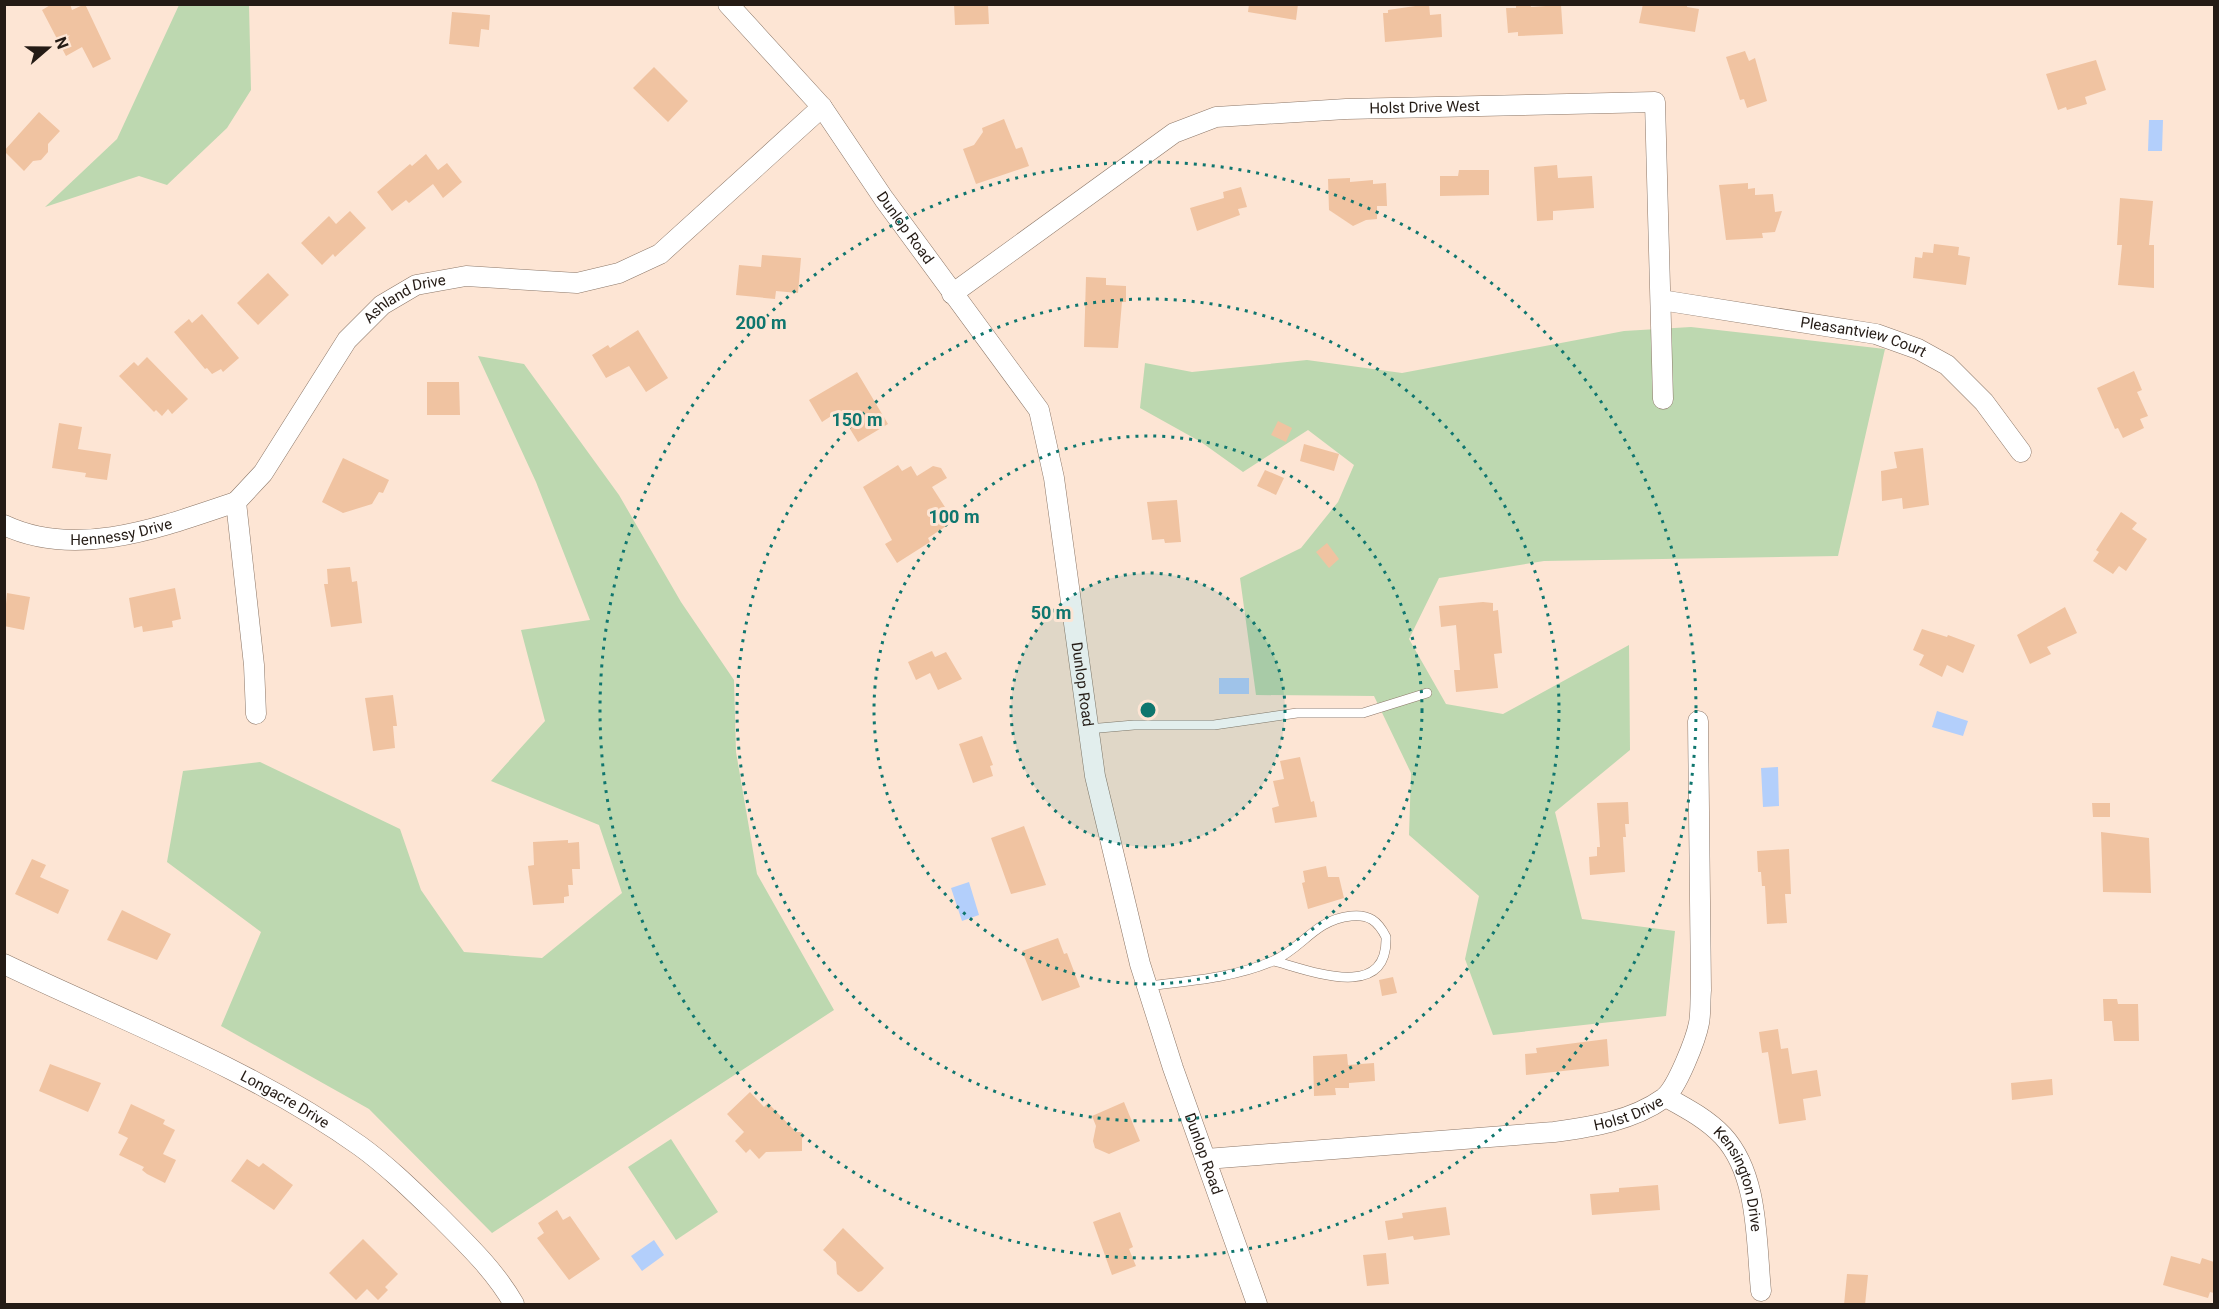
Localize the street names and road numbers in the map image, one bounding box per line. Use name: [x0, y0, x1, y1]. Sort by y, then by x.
street label: Holst Drive West: [1369, 97, 1480, 117]
street label: Dunlop Road: [873, 188, 938, 267]
street label: Ashland Drive: [360, 271, 447, 327]
street label: Pleasantview Court: [1799, 313, 1930, 361]
street label: Hennessy Drive: [70, 514, 174, 549]
street label: Dunlop Road: [1068, 641, 1097, 728]
street label: Longacre Drive: [237, 1067, 333, 1132]
street label: Holst Drive: [1592, 1092, 1667, 1135]
street label: Dunlop Road: [1181, 1110, 1226, 1197]
street label: Kensington Drive: [1710, 1123, 1765, 1233]

